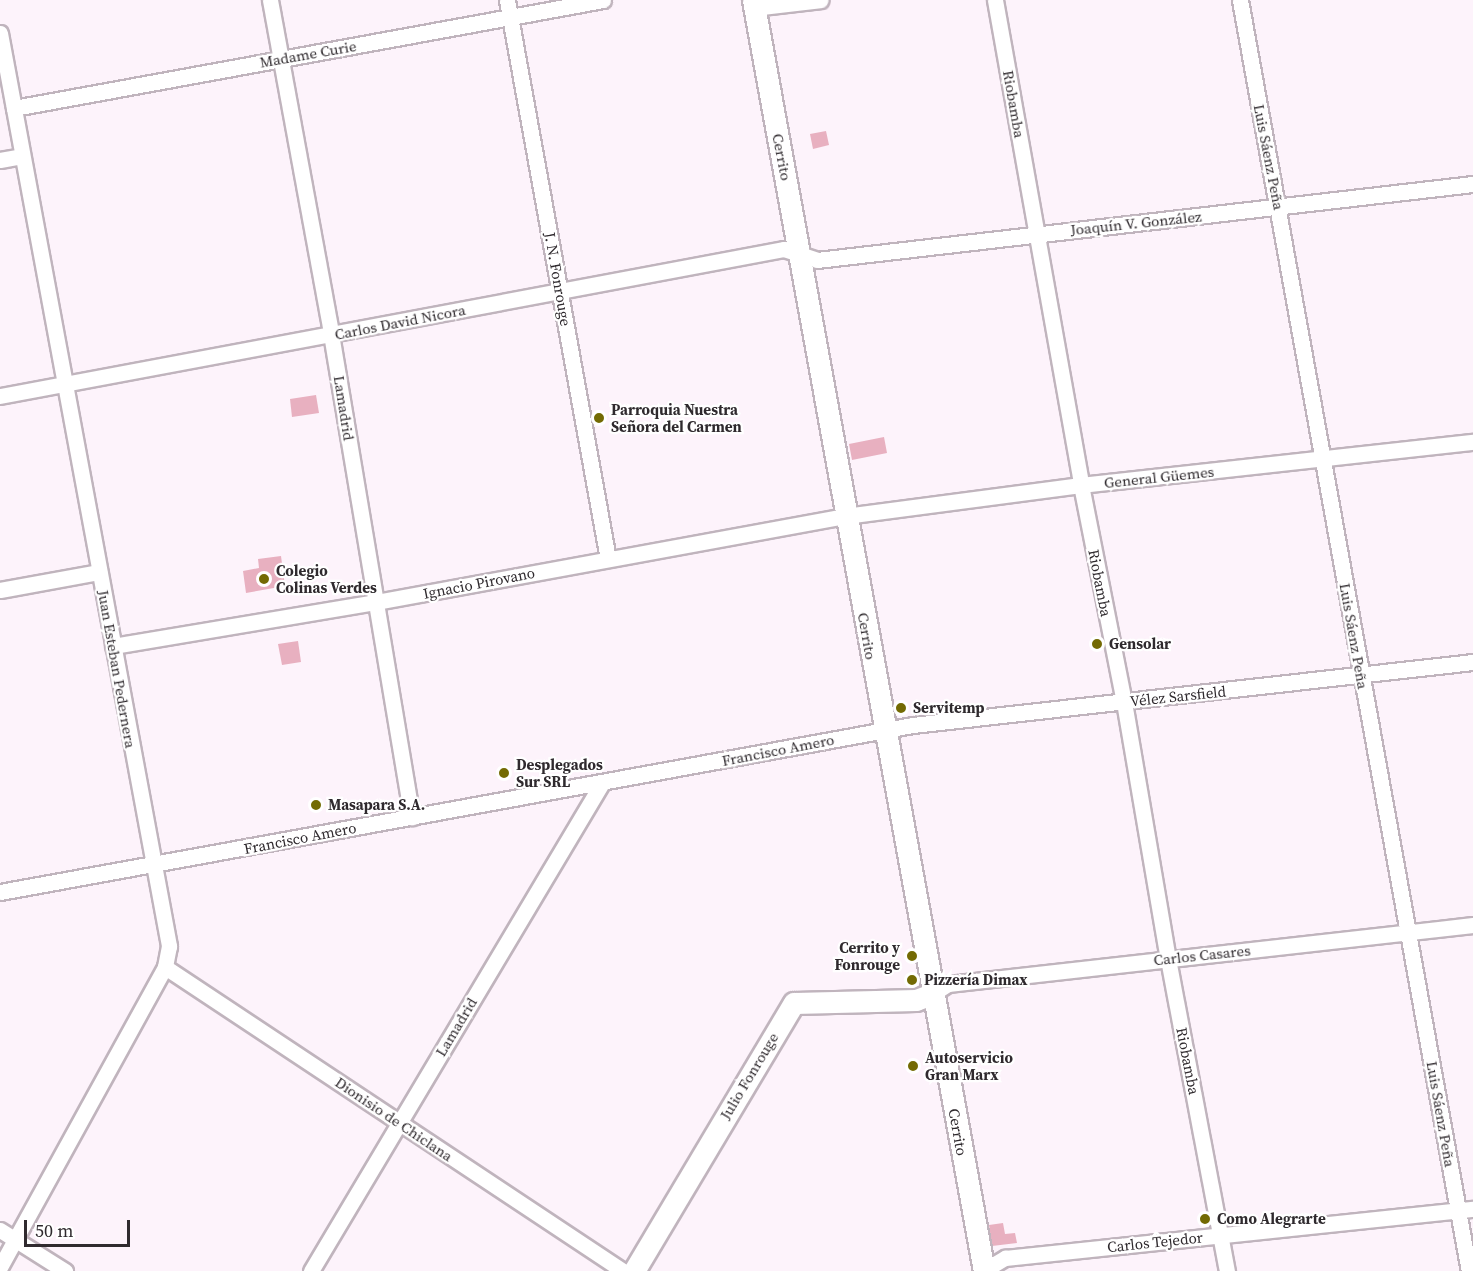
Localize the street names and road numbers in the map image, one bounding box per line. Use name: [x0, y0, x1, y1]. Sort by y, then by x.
street label: Madame Curie: [258, 37, 358, 71]
street label: Riobamba: [999, 69, 1029, 139]
street label: Luis Sáenz Peña: [1250, 103, 1288, 211]
street label: Cerrito: [769, 132, 795, 182]
street label: Joaquín V. González: [1069, 207, 1203, 239]
street label: J. N. Fonrouge: [541, 231, 575, 327]
street label: Carlos David Nicora: [333, 300, 467, 344]
street label: Lamadrid: [330, 374, 358, 442]
street label: General Güemes: [1103, 462, 1215, 492]
street label: Riobamba: [1085, 548, 1115, 618]
street label: Ignacio Pirovano: [422, 563, 536, 603]
street label: Luis Sáenz Peña: [1336, 582, 1372, 690]
street label: Juan Esteban Pedernera: [94, 589, 140, 749]
street label: Cerrito: [854, 611, 880, 661]
street label: Vélez Sarsfield: [1129, 682, 1227, 710]
street label: Francisco Amero: [720, 730, 836, 770]
street label: Francisco Amero: [242, 818, 358, 858]
street label: Carlos Casares: [1153, 941, 1251, 969]
street label: Lamadrid: [431, 994, 481, 1060]
street label: Riobamba: [1173, 1026, 1203, 1096]
street label: Julio Fonrouge: [716, 1029, 782, 1123]
street label: Luis Sáenz Peña: [1423, 1060, 1459, 1168]
street label: Dionisio de Chiclana: [332, 1073, 456, 1165]
street label: Cerrito: [945, 1107, 971, 1157]
street label: Carlos Tejedor: [1106, 1228, 1204, 1256]

